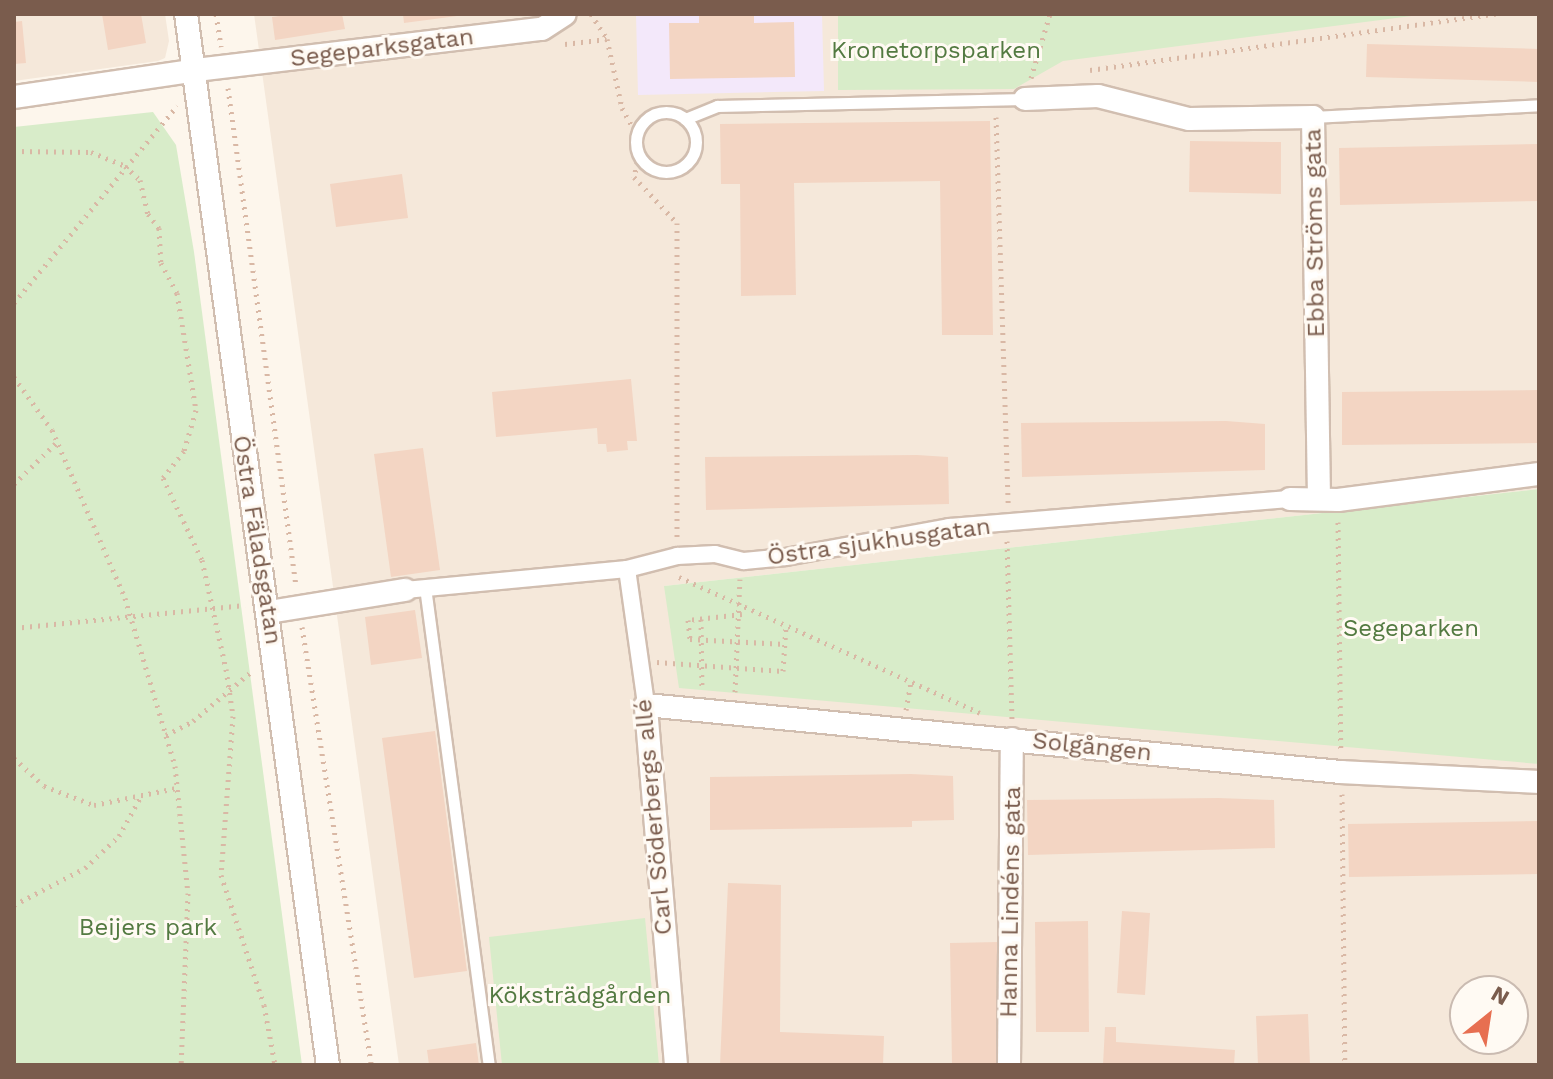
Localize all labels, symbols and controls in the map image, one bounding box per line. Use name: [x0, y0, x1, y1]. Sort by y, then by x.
street label: Segeparksgatan: [289, 22, 475, 74]
park label: Kronetorpsparken: [831, 37, 1041, 65]
street label: Ebba Ströms gata: [1299, 128, 1331, 338]
street label: Östra Fäladsgatan: [226, 433, 288, 647]
street label: Östra sjukhusgatan: [765, 512, 993, 572]
park label: Segeparken: [1343, 615, 1479, 643]
street label: Carl Söderbergs allé: [629, 697, 679, 937]
street label: Solgången: [1031, 726, 1153, 768]
street label: Hanna Lindéns gata: [995, 786, 1027, 1018]
park label: Beijers park: [79, 914, 217, 942]
north arrow: [1449, 975, 1529, 1055]
text: N: [1487, 981, 1514, 1010]
park label: Köksträdgården: [489, 982, 671, 1010]

